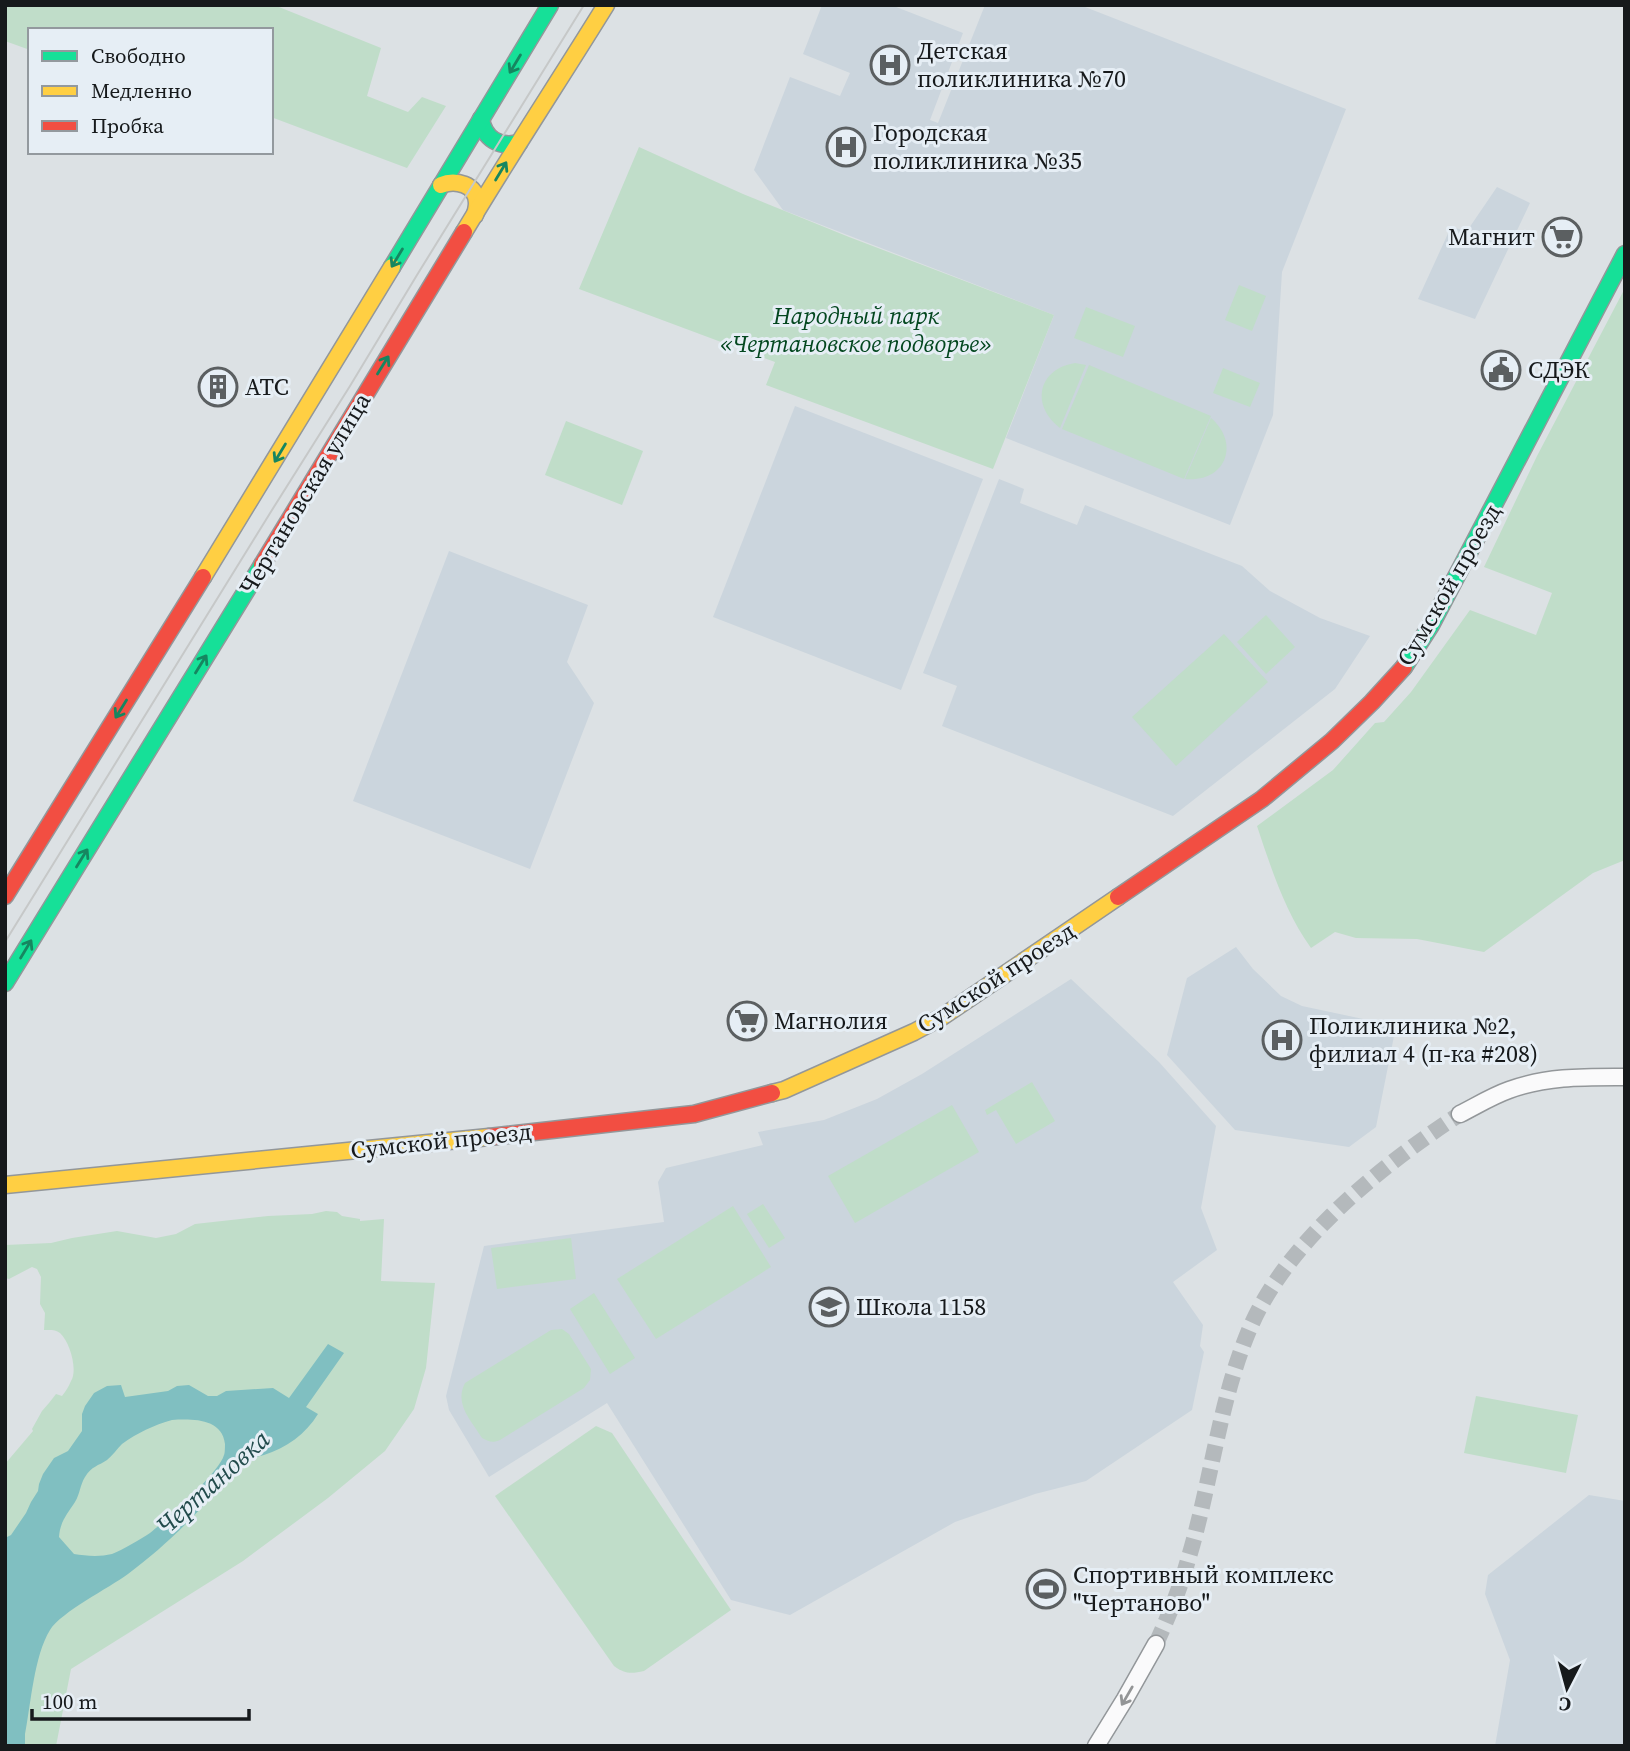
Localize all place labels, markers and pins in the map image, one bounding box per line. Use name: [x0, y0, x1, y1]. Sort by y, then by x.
place label: Детская поликлиника №70: [917, 34, 1126, 95]
hospital icon: Детская поликлиника №70: [869, 44, 911, 86]
place label: Городская поликлиника №35: [873, 116, 1082, 177]
hospital icon: Городская поликлиника №35: [825, 126, 867, 168]
supermarket icon: Магнит: [1541, 216, 1583, 258]
place label: Магнит: [1448, 220, 1535, 253]
public building icon: СДЭК: [1480, 349, 1522, 391]
place label: СДЭК: [1528, 353, 1590, 386]
building icon: АТС: [197, 366, 239, 408]
place label: АТС: [245, 370, 289, 403]
supermarket icon: Магнолия: [726, 1000, 768, 1042]
place label: Магнолия: [774, 1004, 888, 1037]
place label: Поликлиника №2, филиал 4 (п-ка #208): [1309, 1009, 1538, 1070]
hospital icon: Поликлиника №2, филиал 4 (п-ка #208): [1261, 1019, 1303, 1061]
school or university icon: Школа 1158: [808, 1286, 850, 1328]
place label: Школа 1158: [856, 1290, 986, 1323]
place label: Спортивный комплекс "Чертаново": [1073, 1558, 1334, 1619]
sports icon: Спортивный комплекс "Чертаново": [1025, 1568, 1067, 1610]

